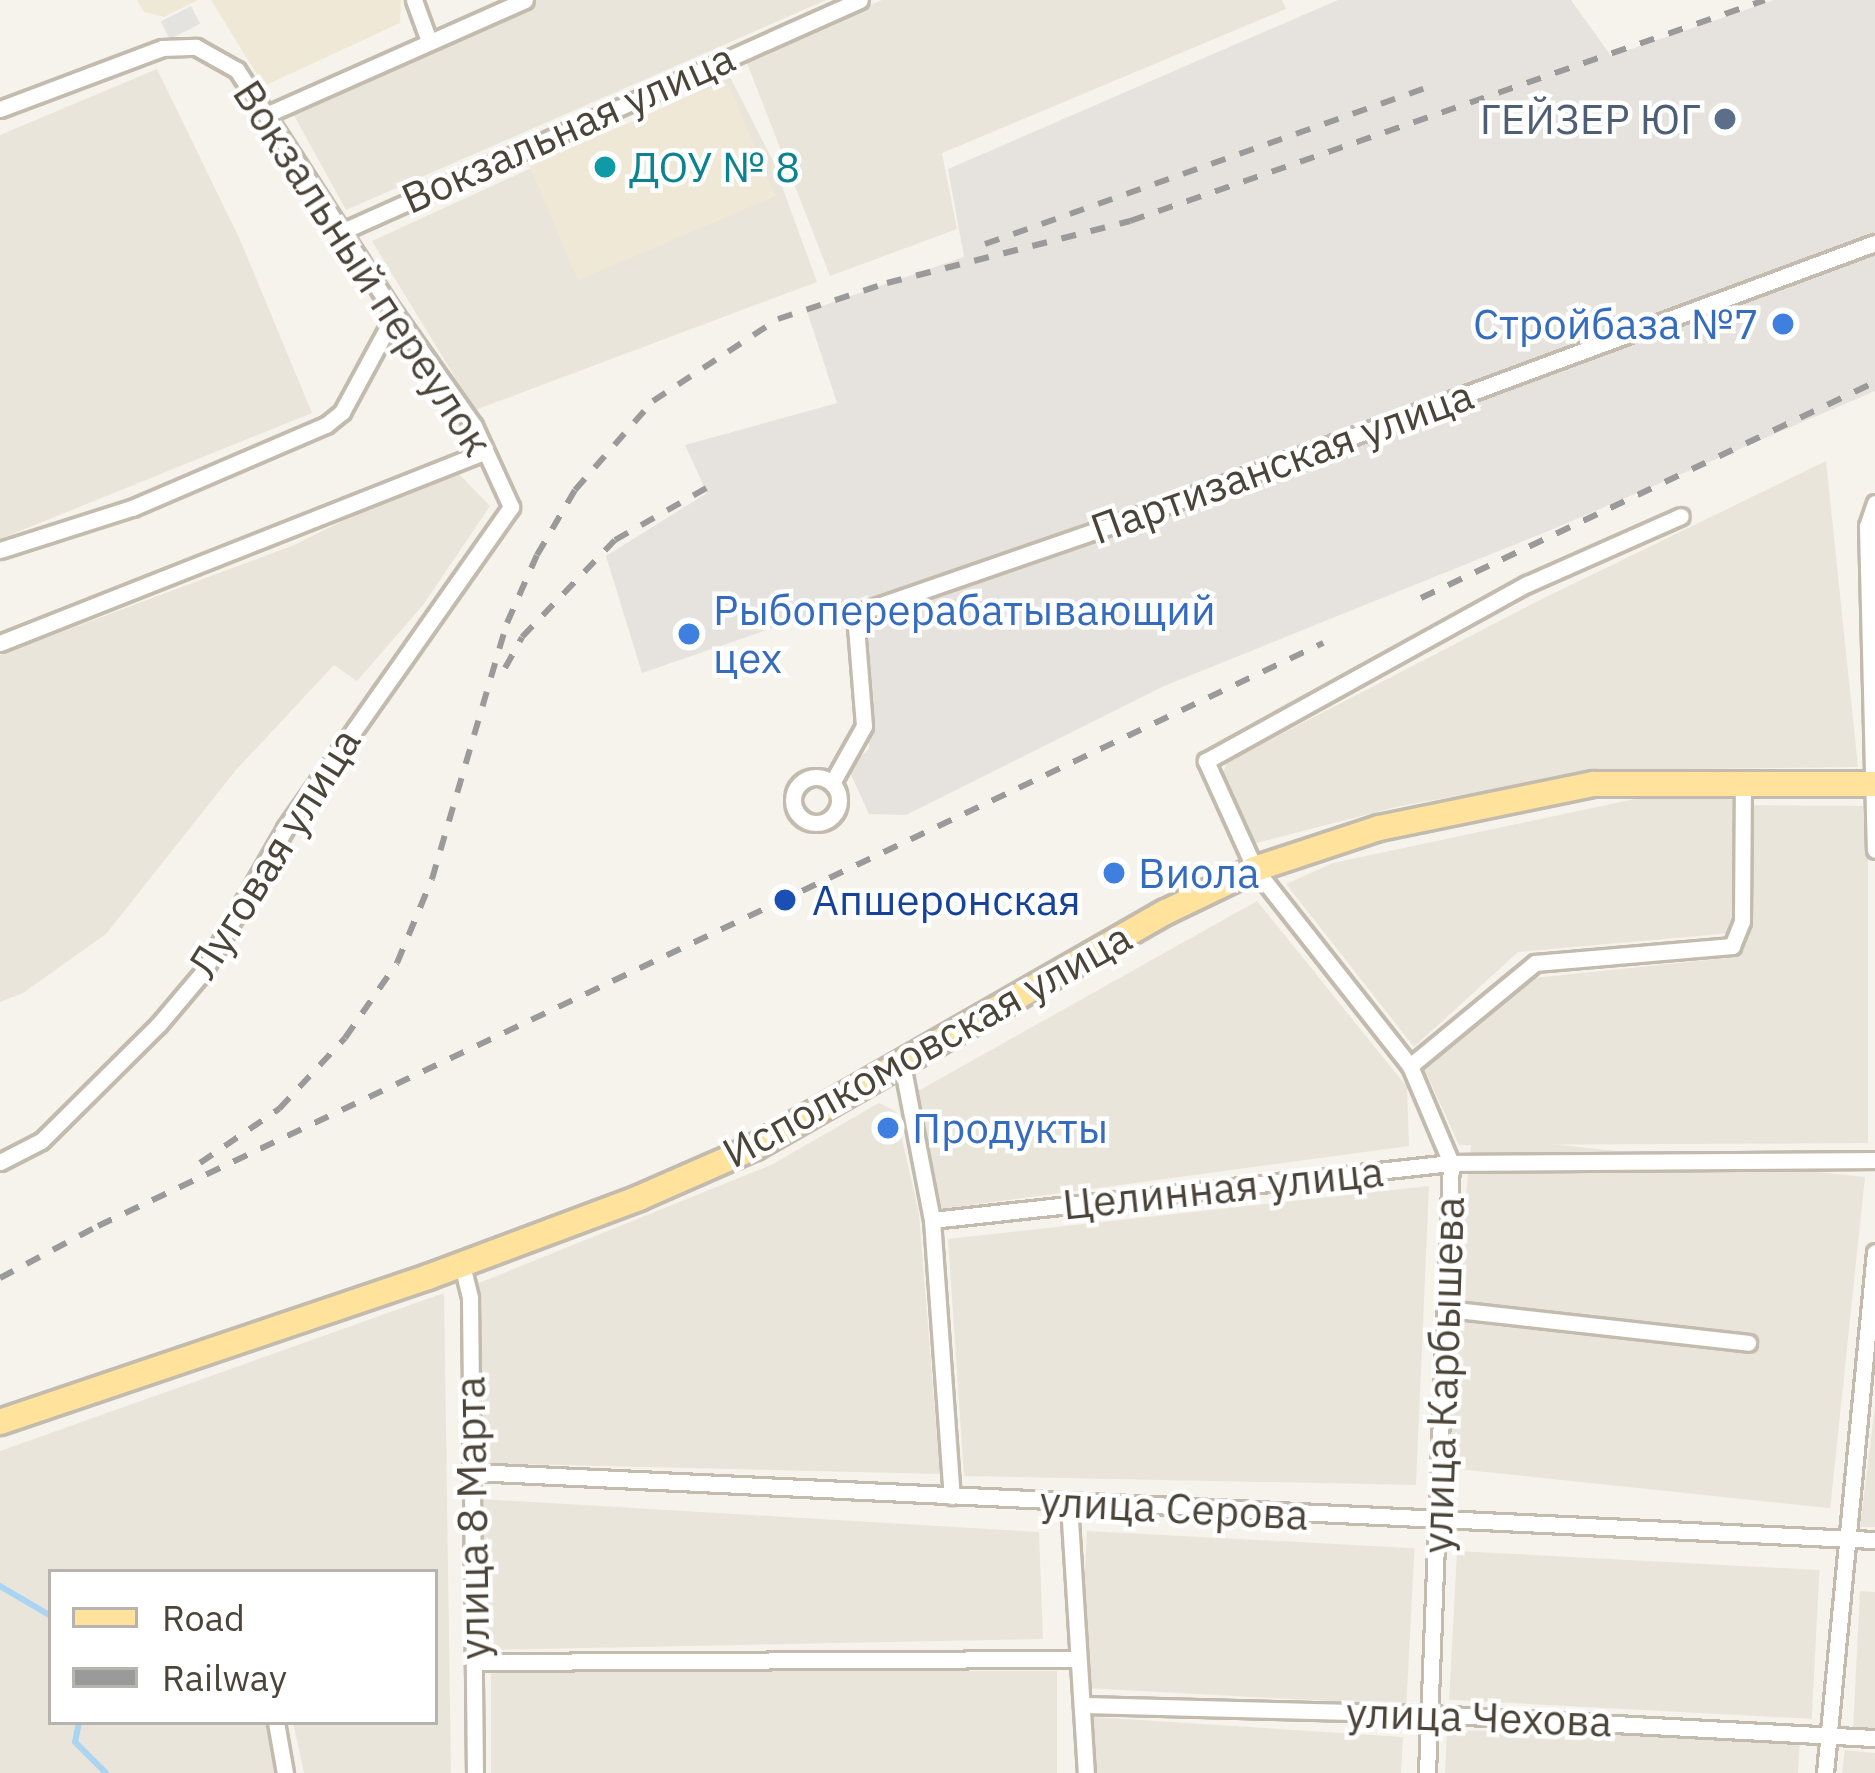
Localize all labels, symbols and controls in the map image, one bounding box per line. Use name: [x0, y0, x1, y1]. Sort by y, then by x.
street label: Вокзальная улица: [394, 32, 742, 224]
street label: Вокзальный переулок: [223, 71, 503, 465]
place label: ГЕЙЗЕР ЮГ: [1480, 94, 1701, 144]
marker: ГЕЙЗЕР ЮГ: [1712, 106, 1738, 132]
place label: ДОУ № 8: [629, 142, 800, 192]
marker: ДОУ № 8: [592, 154, 618, 180]
place label: Стройбаза №7: [1473, 299, 1759, 349]
marker: Стройбаза №7: [1770, 311, 1796, 337]
street label: Партизанская улица: [1084, 369, 1480, 555]
place label: Рыбоперерабатывающий цех: [713, 585, 1216, 684]
marker: Рыбоперерабатывающий цех: [676, 621, 702, 647]
street label: Луговая улица: [177, 719, 371, 987]
place label: Виола: [1138, 848, 1260, 898]
marker: Виола: [1101, 860, 1127, 886]
place label: Апшеронская: [812, 875, 1081, 925]
marker: Апшеронская: [769, 884, 801, 916]
street label: Исполкомовская улица: [714, 912, 1140, 1178]
place label: Продукты: [912, 1103, 1108, 1153]
marker: Продукты: [875, 1115, 901, 1141]
street label: Целинная улица: [1060, 1146, 1386, 1230]
street label: улица Карбышева: [1412, 1196, 1474, 1554]
street label: улица 8 Марта: [444, 1376, 500, 1660]
street label: улица Серова: [1038, 1476, 1310, 1540]
legend: [48, 1569, 438, 1725]
text: Road: [162, 1594, 245, 1641]
text: Railway: [162, 1654, 287, 1701]
street label: улица Чехова: [1345, 1687, 1613, 1747]

